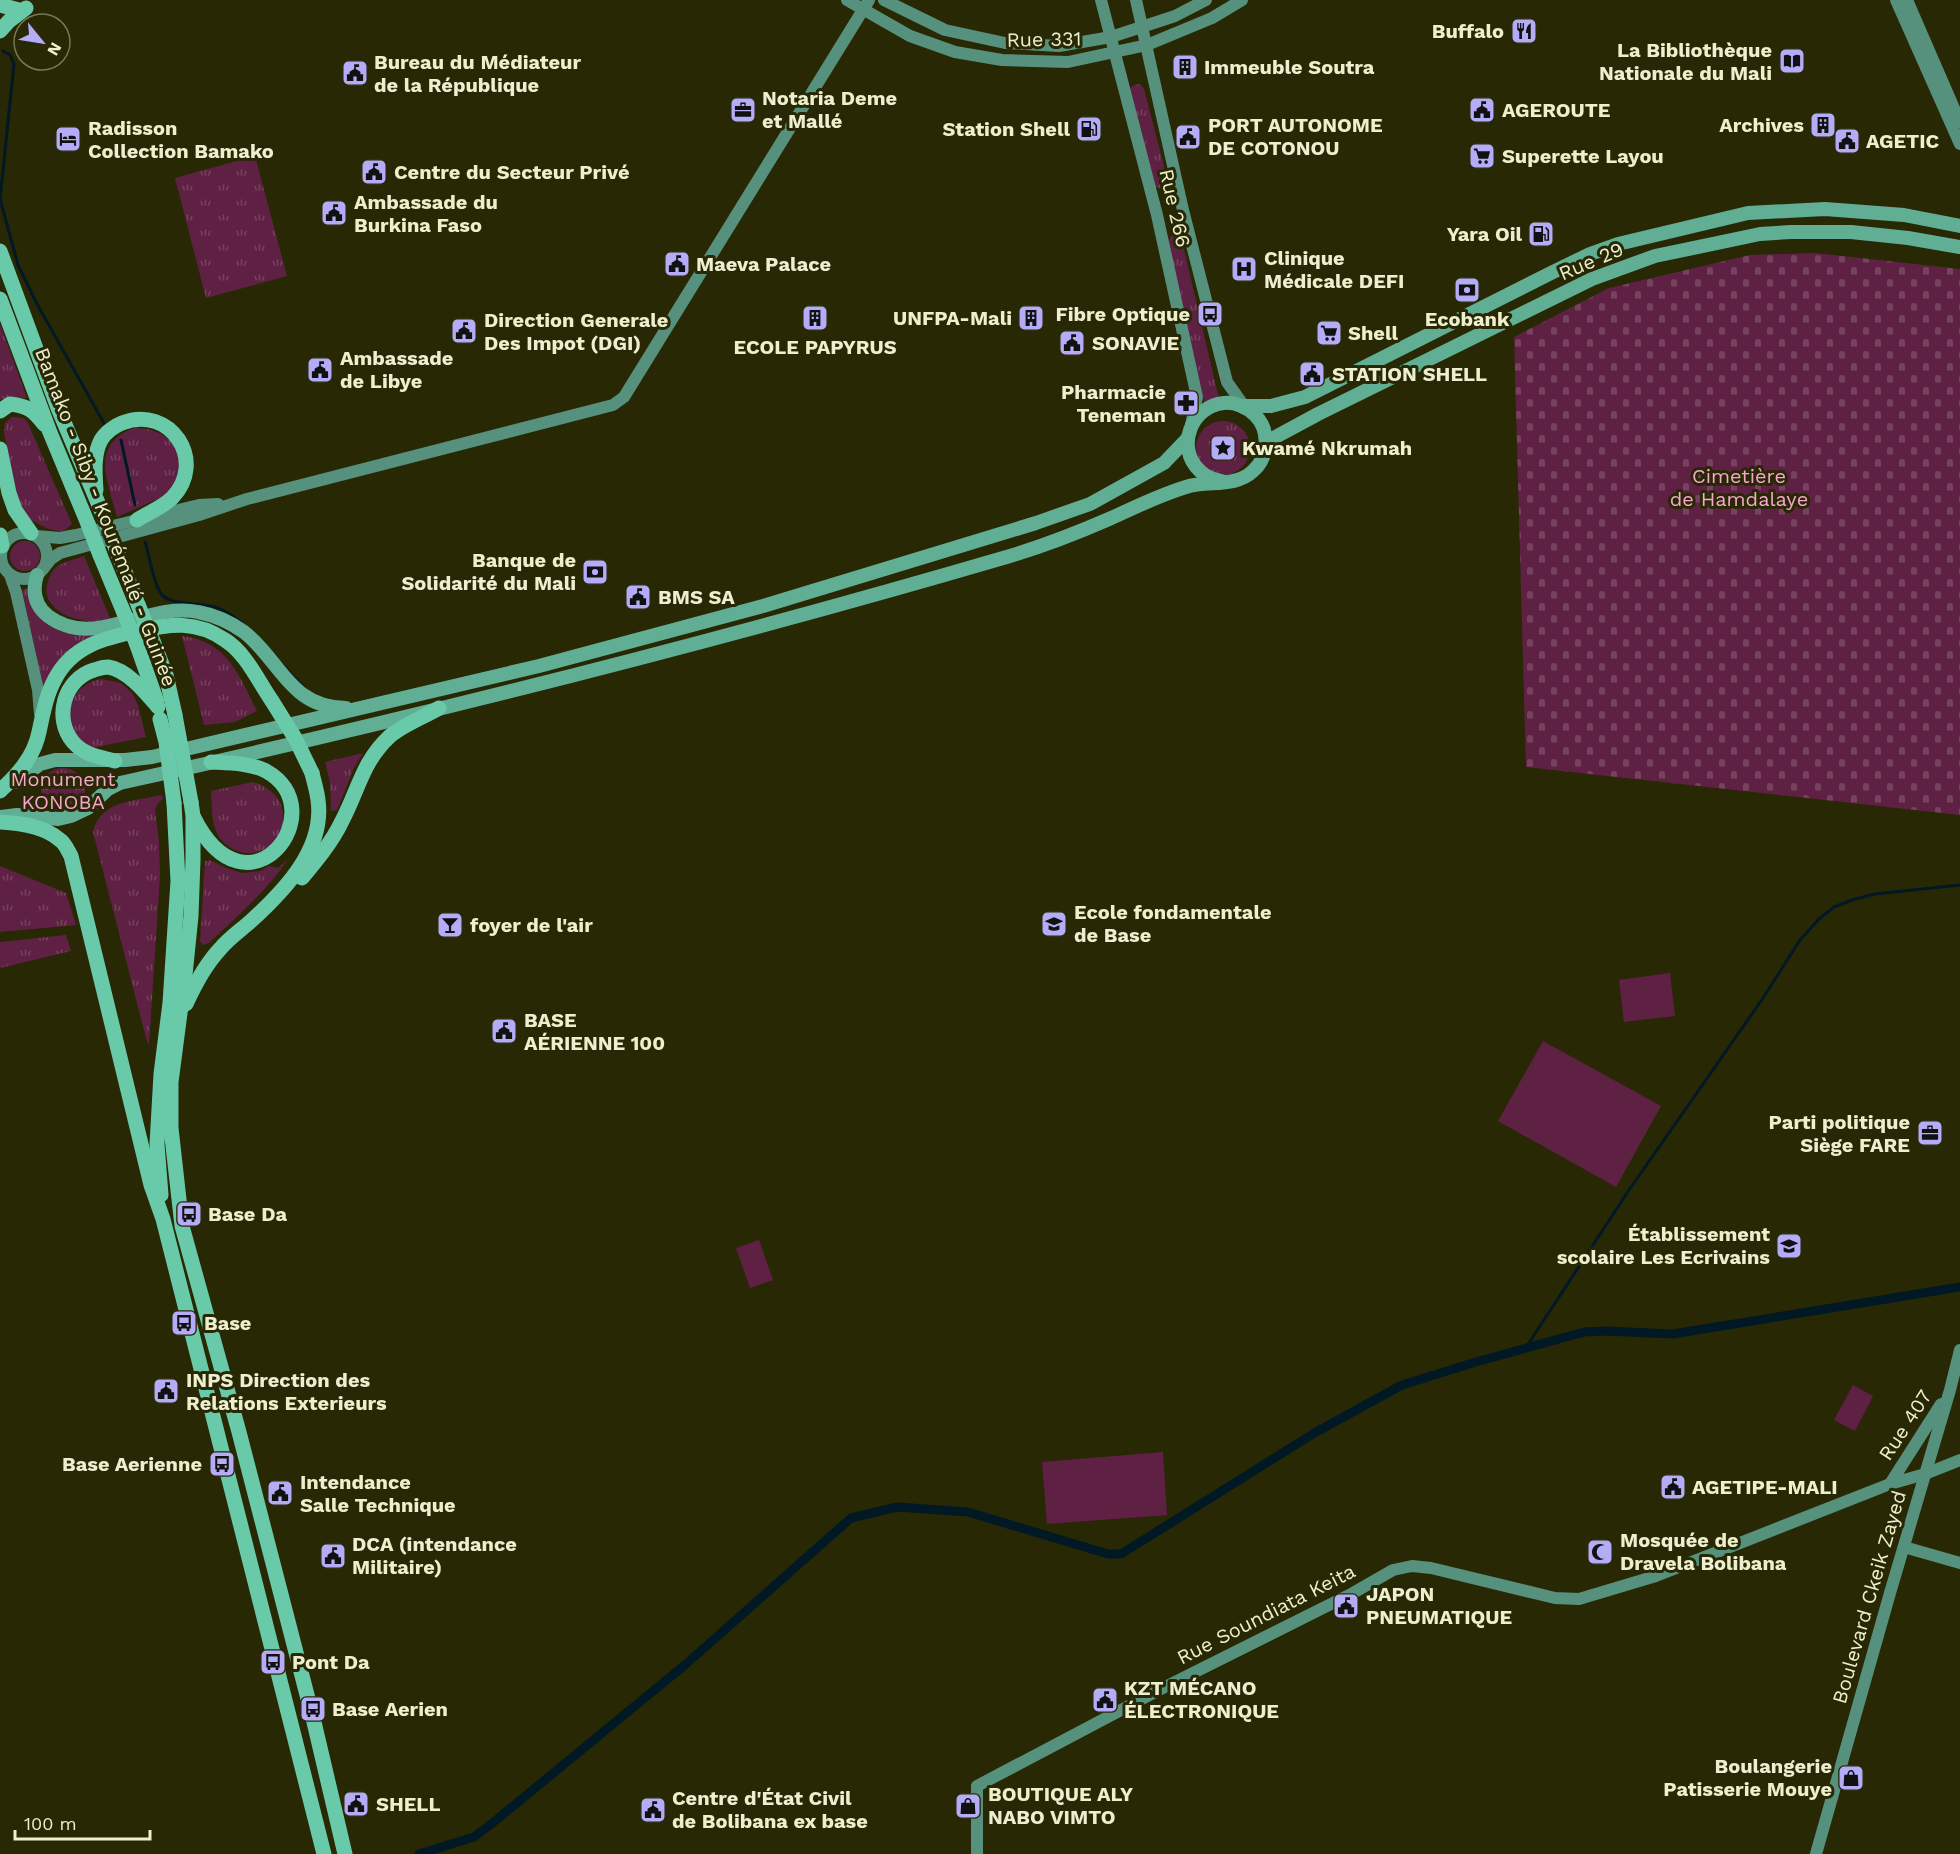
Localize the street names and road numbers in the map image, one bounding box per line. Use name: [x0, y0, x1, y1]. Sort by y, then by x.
street label: Rue 331: [1006, 26, 1082, 52]
street label: Rue 266: [1154, 166, 1196, 250]
street label: Rue 29: [1555, 237, 1627, 285]
street label: Bamako - Siby - Kourémalé - Guinée: [30, 344, 182, 690]
street label: Rue 407: [1873, 1385, 1937, 1465]
street label: Boulevard Ckeik Zayed: [1827, 1488, 1911, 1706]
street label: Rue Soundiata Keita: [1173, 1559, 1359, 1669]

